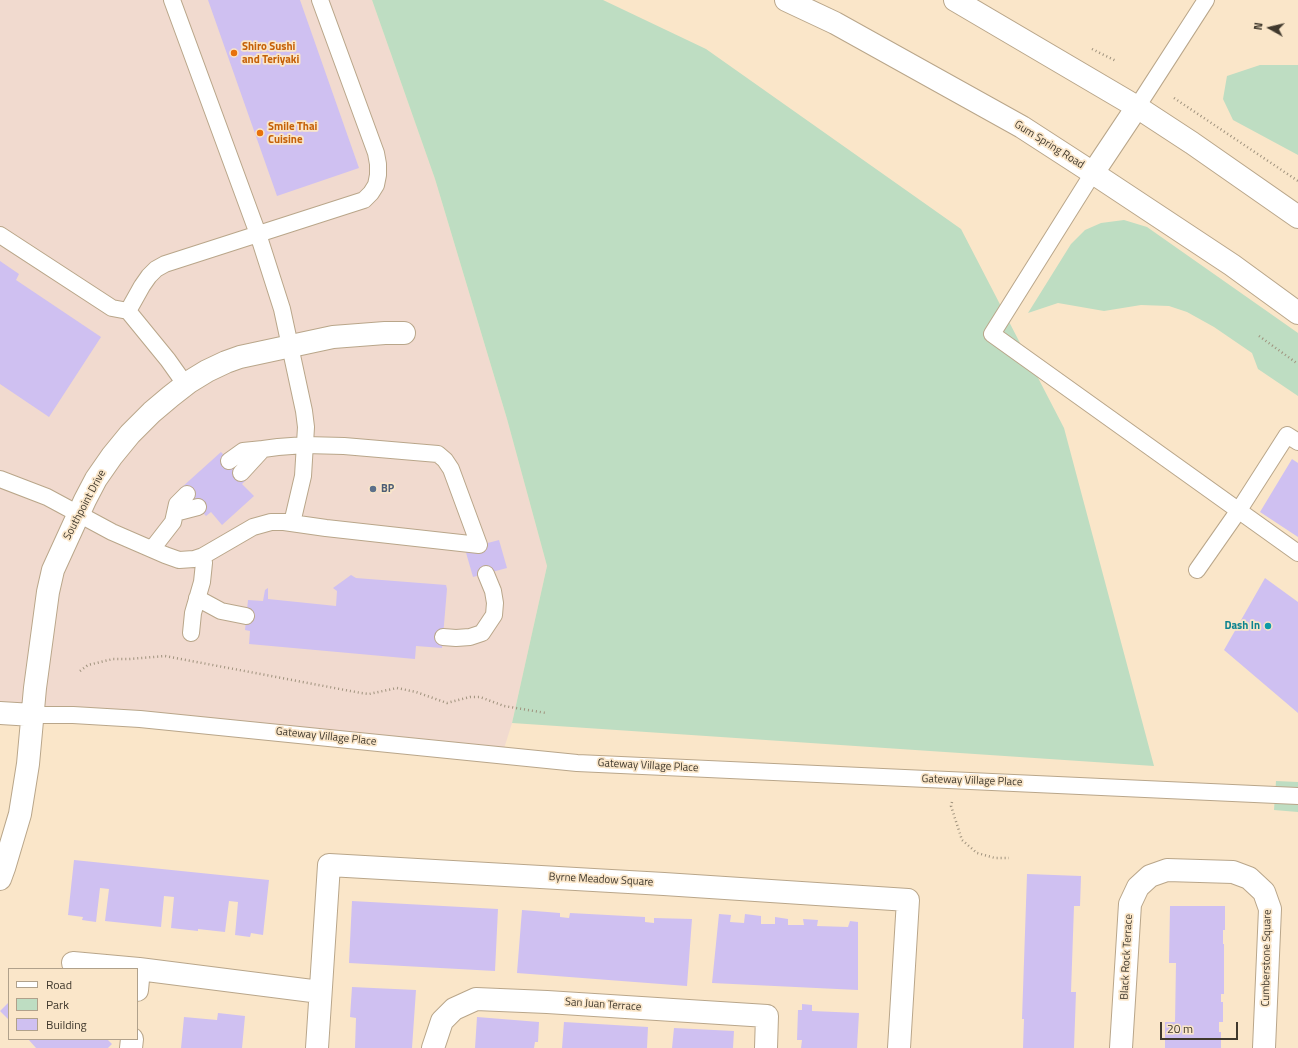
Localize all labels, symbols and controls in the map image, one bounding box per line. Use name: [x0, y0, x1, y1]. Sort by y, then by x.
north arrow: [1250, 8, 1290, 48]
text: N: [1250, 21, 1267, 31]
place label: Shiro Sushi and Teriyaki: [242, 40, 299, 66]
marker: Shiro Sushi and Teriyaki: [229, 48, 239, 58]
street label: Gum Spring Road: [1012, 118, 1086, 172]
place label: Smile Thai Cuisine: [268, 120, 317, 146]
marker: Smile Thai Cuisine: [255, 128, 265, 138]
street label: Southpoint Drive: [61, 468, 109, 542]
place label: BP: [381, 482, 394, 496]
marker: BP: [368, 484, 378, 494]
place label: Dash In: [1224, 619, 1260, 633]
marker: Dash In: [1263, 621, 1273, 631]
street label: Gateway Village Place: [275, 725, 377, 749]
street label: Gateway Village Place: [597, 757, 699, 775]
street label: Gateway Village Place: [921, 773, 1023, 789]
street label: Byrne Meadow Square: [548, 871, 654, 889]
street label: Cumberstone Square: [1260, 909, 1274, 1007]
street label: Black Rock Terrace: [1118, 914, 1136, 1000]
legend: [8, 968, 138, 1040]
text: Road: [46, 975, 72, 994]
text: Park: [46, 995, 69, 1014]
street label: San Juan Terrace: [564, 996, 642, 1014]
scale bar: [1162, 1014, 1240, 1040]
text: Building: [46, 1015, 87, 1034]
text: 20 m: [1167, 1019, 1193, 1038]

